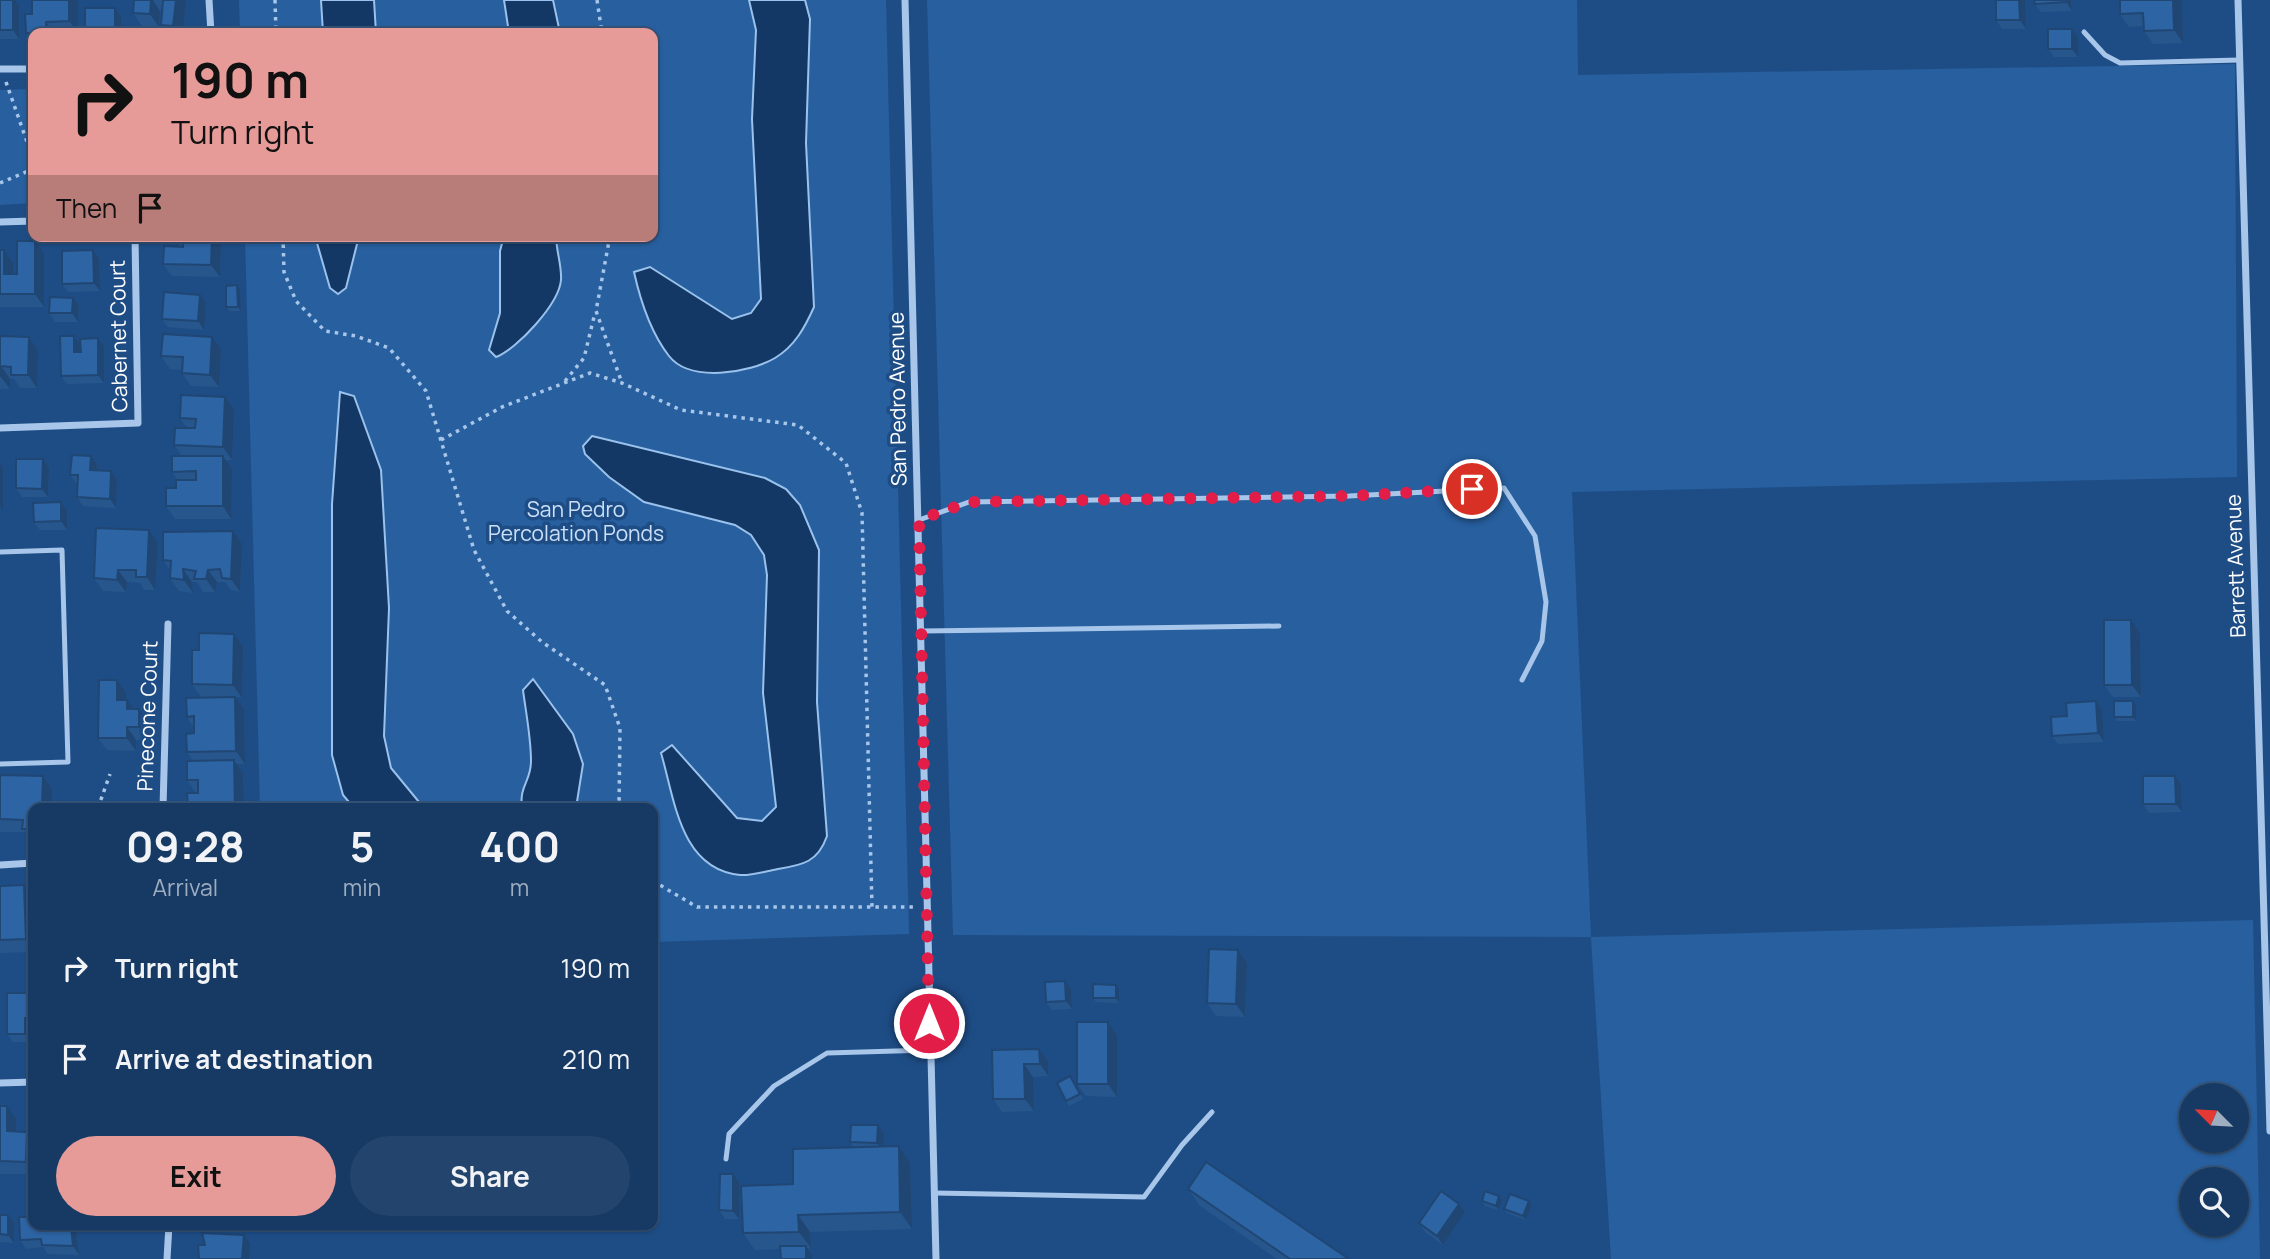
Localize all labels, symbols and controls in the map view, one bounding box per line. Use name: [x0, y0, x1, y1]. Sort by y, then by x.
text: 190 m: [171, 46, 309, 113]
icon: right: [56, 56, 147, 147]
text: Turn right: [171, 110, 314, 154]
icon: arrive: [131, 189, 169, 227]
text: Then: [56, 190, 117, 226]
street label: Cabernet Court: [103, 260, 133, 412]
street label: San Pedro Avenue: [881, 312, 913, 486]
pin: [1442, 459, 1502, 519]
icon: arrive: [1453, 470, 1491, 508]
street label: Barrett Avenue: [2219, 494, 2251, 638]
park label: San Pedro Percolation Ponds: [488, 495, 664, 547]
street label: Pinecone Court: [130, 640, 164, 792]
text: 09:28: [126, 817, 245, 875]
text: 5: [350, 817, 374, 875]
text: 400: [479, 817, 560, 875]
text: Arrival: [153, 871, 218, 903]
text: min: [343, 871, 381, 903]
text: m: [510, 871, 529, 903]
icon: right: [56, 949, 94, 987]
text: Turn right: [115, 950, 239, 986]
text: 190 m: [561, 950, 630, 986]
position arrow: [892, 986, 966, 1060]
icon: arrive: [56, 1040, 94, 1078]
text: Arrive at destination: [115, 1041, 373, 1077]
text: 210 m: [562, 1041, 630, 1077]
north arrow: [2179, 1083, 2249, 1153]
map controls: [2179, 1083, 2249, 1237]
button: Exit: [56, 1136, 336, 1216]
button: Share: [350, 1136, 630, 1216]
button: search: [2179, 1167, 2249, 1237]

